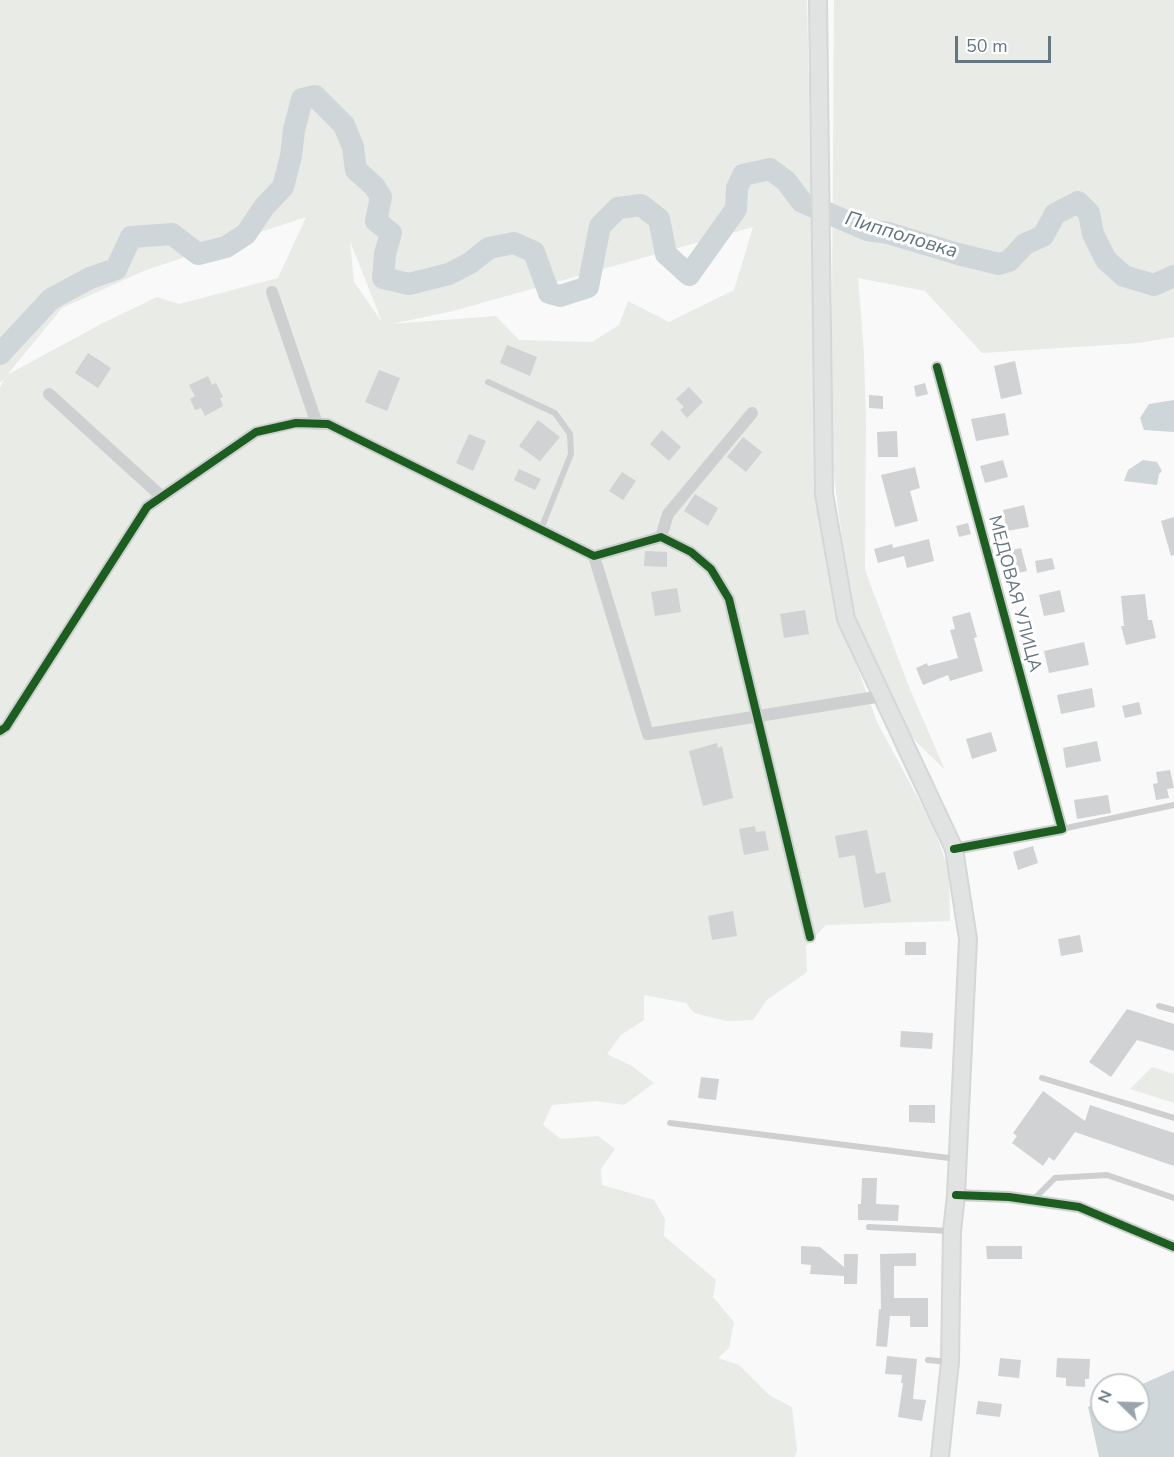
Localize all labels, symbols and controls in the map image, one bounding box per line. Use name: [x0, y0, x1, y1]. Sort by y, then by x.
scale bar: [958, 24, 1054, 62]
text: 50 m: [966, 34, 1008, 58]
water label: Пипполовка: [842, 208, 960, 264]
street label: МЕДОВАЯ УЛИЦА: [983, 513, 1045, 675]
north arrow: [1090, 1373, 1150, 1433]
text: N: [1093, 1387, 1118, 1407]

